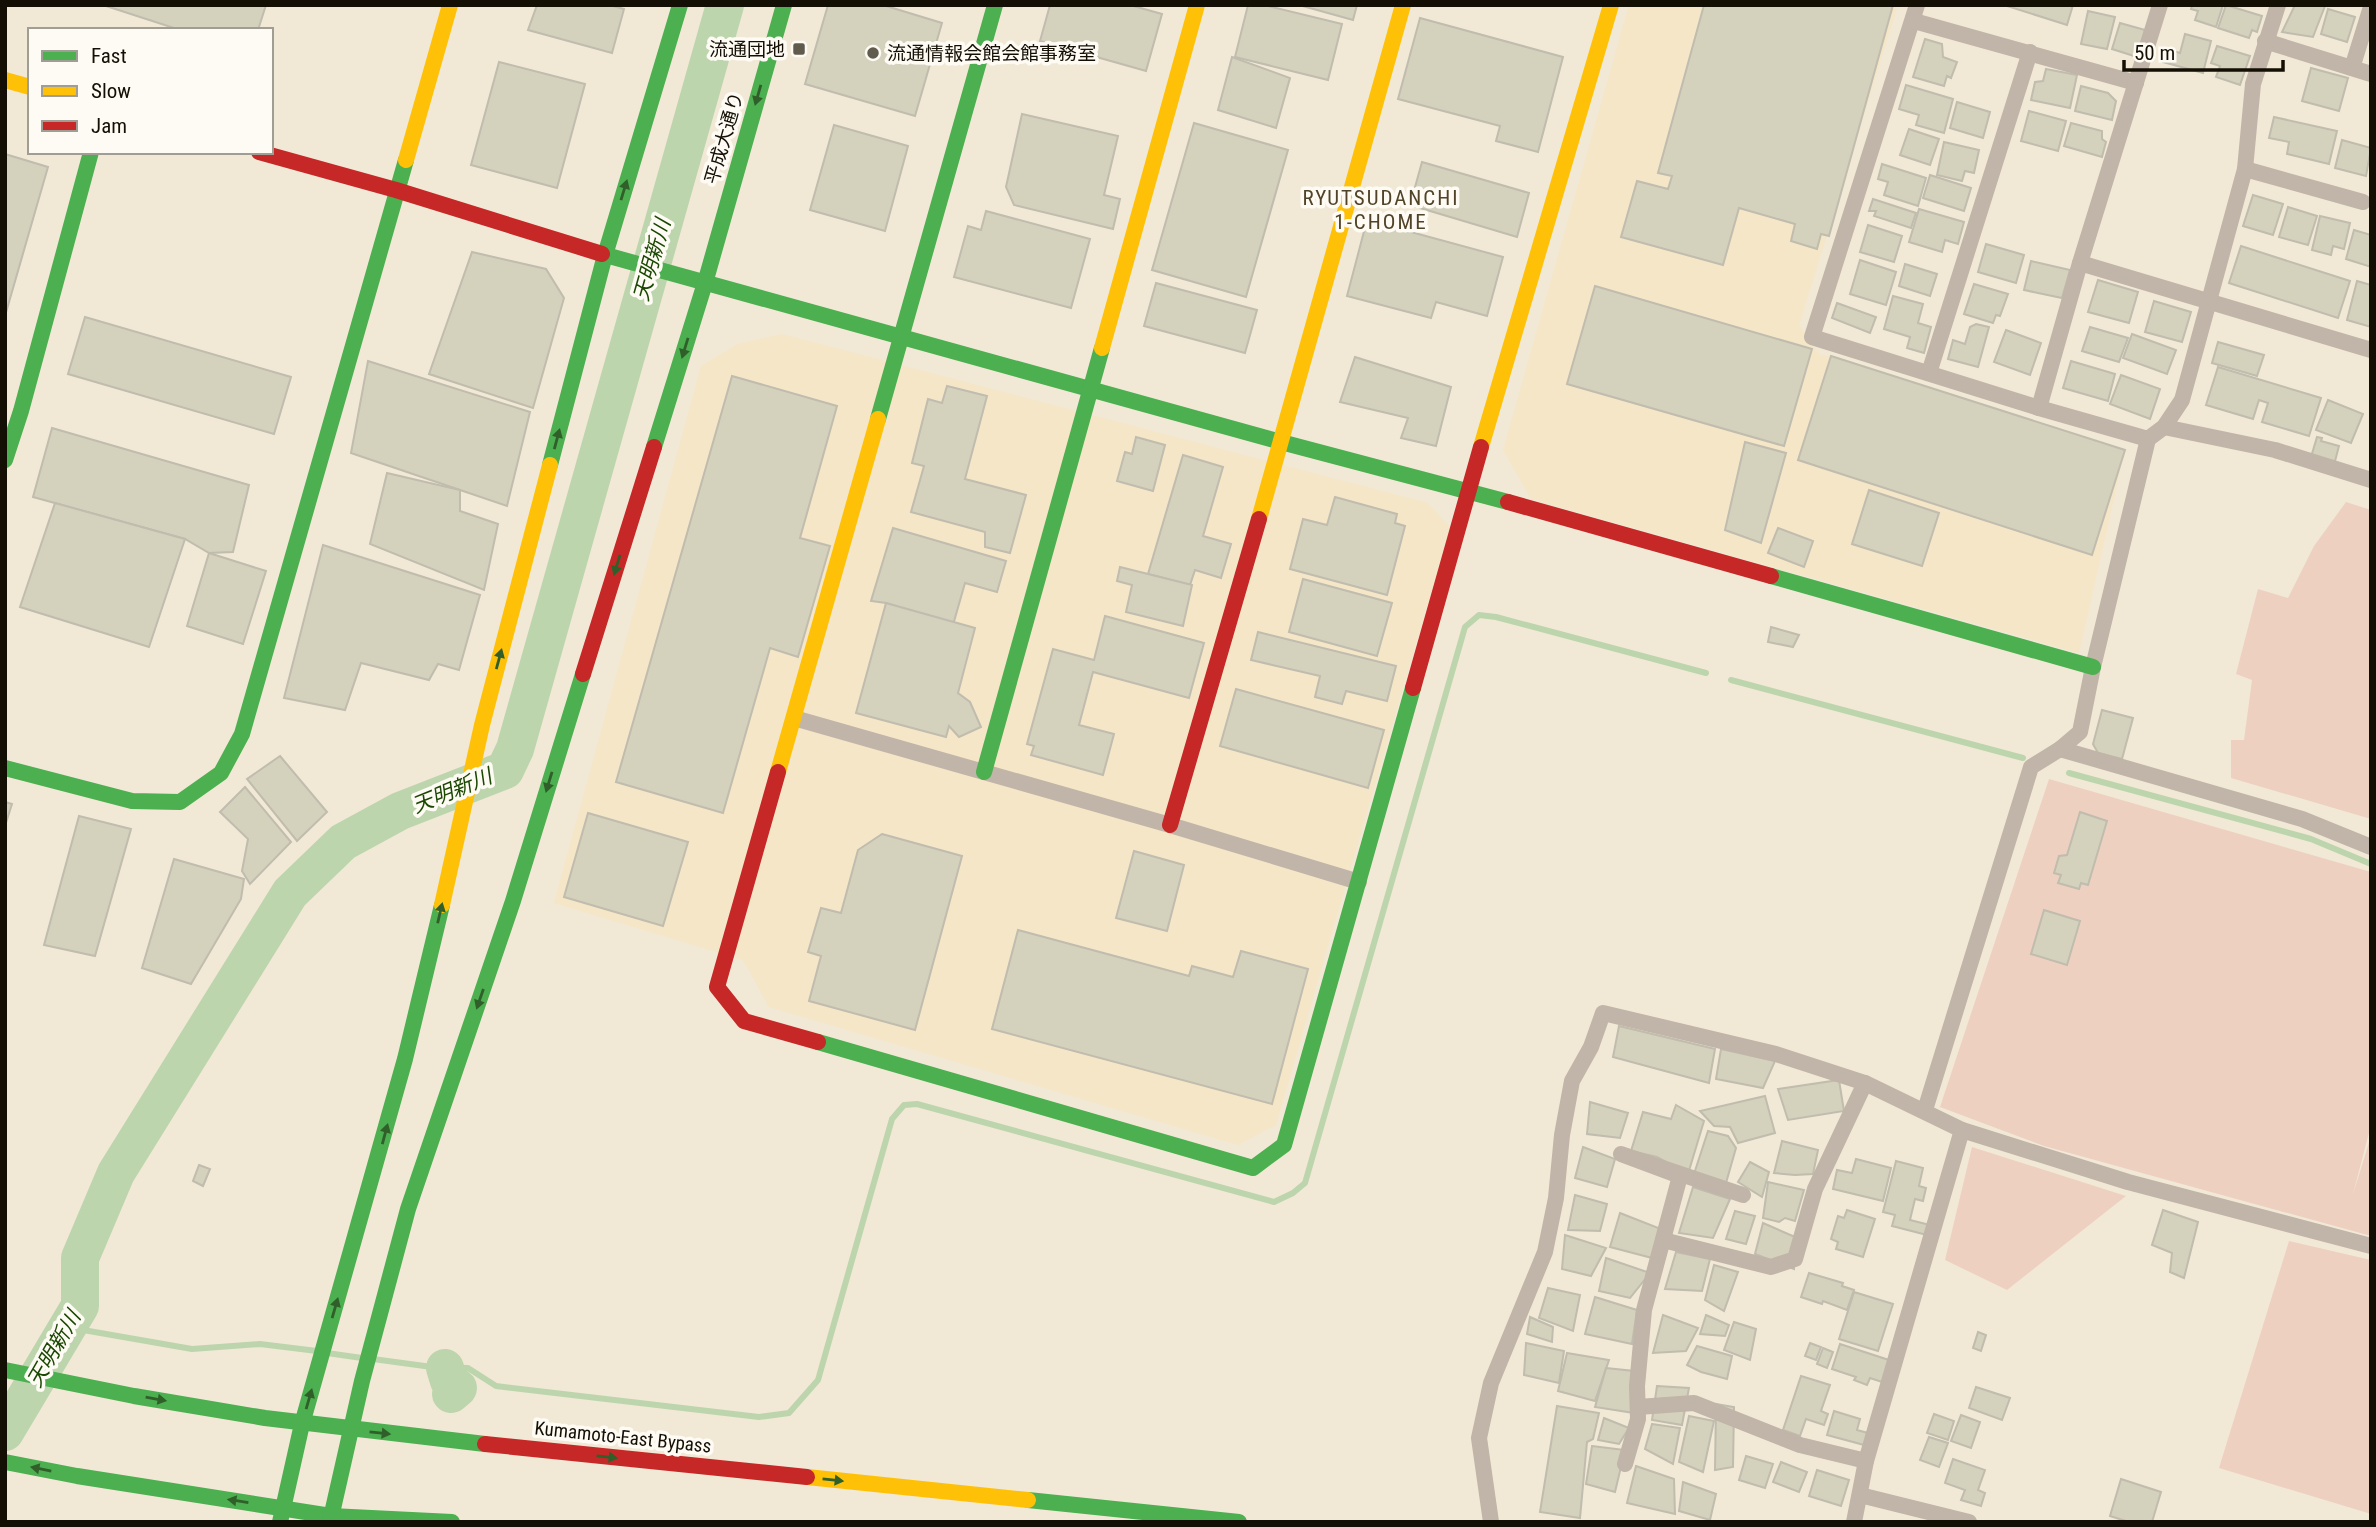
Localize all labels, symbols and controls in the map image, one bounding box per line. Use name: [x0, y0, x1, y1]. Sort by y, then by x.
legend: [28, 28, 273, 154]
scale bar: [2124, 28, 2283, 72]
place label: 流通団地: [709, 38, 785, 61]
marker: 流通団地: [791, 41, 807, 57]
text: 50 m: [2134, 41, 2175, 65]
place label: 流通情報会館会館事務室: [887, 42, 1096, 65]
text: Fast: [91, 44, 127, 68]
marker: 流通情報会館会館事務室: [865, 45, 881, 61]
text: Slow: [91, 79, 131, 103]
one-way arrow: [753, 84, 763, 105]
street label: 平成大通り: [700, 89, 748, 187]
text: Jam: [91, 114, 127, 138]
one-way arrow: [620, 179, 630, 200]
district label: RYUTSUDANCHI 1-CHOME: [1302, 186, 1460, 234]
water label: 天明新川: [629, 214, 676, 304]
one-way arrow: [679, 338, 689, 359]
one-way arrow: [552, 427, 563, 449]
one-way arrow: [611, 555, 621, 576]
one-way arrow: [494, 647, 505, 669]
water label: 天明新川: [409, 763, 497, 818]
one-way arrow: [543, 772, 553, 793]
one-way arrow: [434, 902, 445, 924]
one-way arrow: [474, 989, 485, 1010]
one-way arrow: [380, 1123, 391, 1145]
one-way arrow: [331, 1297, 341, 1318]
water label: 天明新川: [23, 1305, 86, 1391]
one-way arrow: [304, 1388, 314, 1409]
one-way arrow: [145, 1394, 167, 1405]
street label: Kumamoto-East Bypass: [534, 1416, 712, 1458]
one-way arrow: [370, 1428, 392, 1439]
one-way arrow: [596, 1451, 618, 1462]
one-way arrow: [30, 1464, 52, 1475]
one-way arrow: [822, 1475, 844, 1486]
one-way arrow: [227, 1495, 249, 1506]

